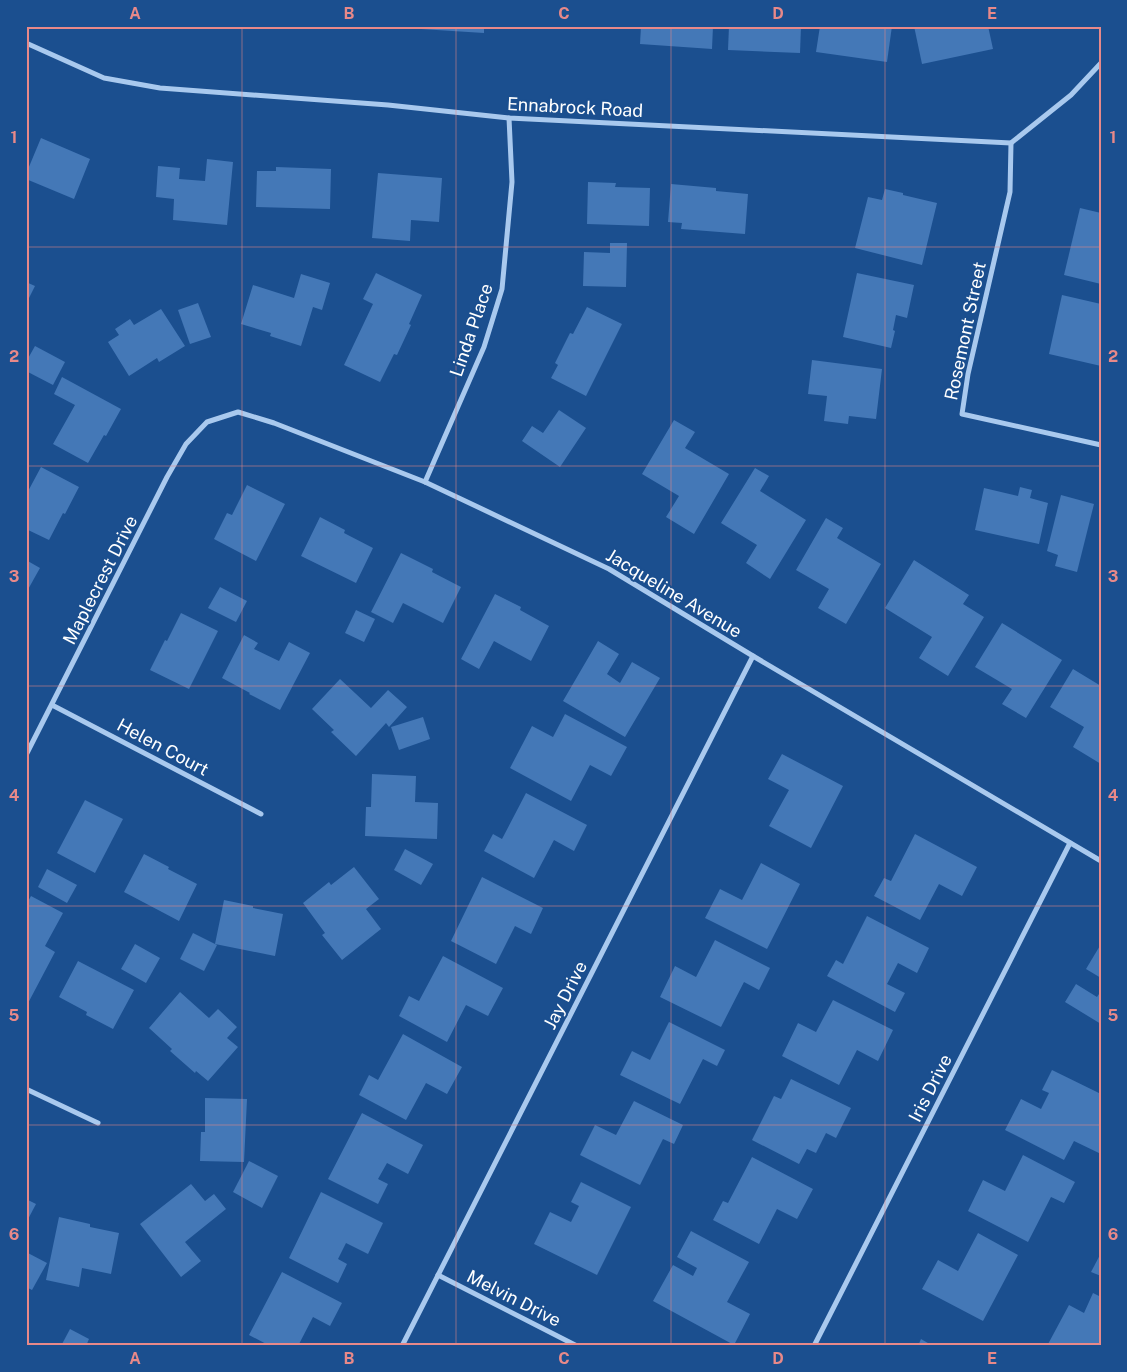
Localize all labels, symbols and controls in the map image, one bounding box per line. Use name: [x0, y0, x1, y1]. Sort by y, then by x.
text: A: [129, 4, 141, 23]
text: B: [344, 4, 355, 23]
text: C: [558, 4, 570, 23]
text: D: [772, 4, 784, 23]
text: E: [987, 4, 997, 23]
street label: Ennabrock Road: [506, 93, 644, 121]
text: 1: [11, 128, 17, 147]
text: 1: [1110, 128, 1116, 147]
street label: Rosemont Street: [940, 260, 990, 402]
street label: Linda Place: [445, 281, 497, 379]
text: 2: [9, 347, 19, 366]
text: 2: [1108, 347, 1118, 366]
street label: Maplecrest Drive: [58, 512, 142, 648]
street label: Jacqueline Avenue: [602, 544, 746, 642]
text: 3: [9, 567, 19, 586]
text: 3: [1108, 567, 1118, 586]
street label: Helen Court: [114, 714, 212, 780]
text: 4: [9, 786, 20, 805]
text: 4: [1108, 786, 1119, 805]
street label: Jay Drive: [539, 957, 591, 1033]
text: 5: [9, 1006, 20, 1025]
text: 5: [1108, 1006, 1119, 1025]
street label: Iris Drive: [904, 1051, 956, 1125]
text: 6: [9, 1225, 19, 1244]
text: 6: [1108, 1225, 1118, 1244]
street label: Melvin Drive: [464, 1265, 564, 1331]
text: A: [129, 1349, 141, 1368]
text: B: [344, 1349, 355, 1368]
text: C: [558, 1349, 570, 1368]
text: D: [772, 1349, 784, 1368]
text: E: [987, 1349, 997, 1368]

